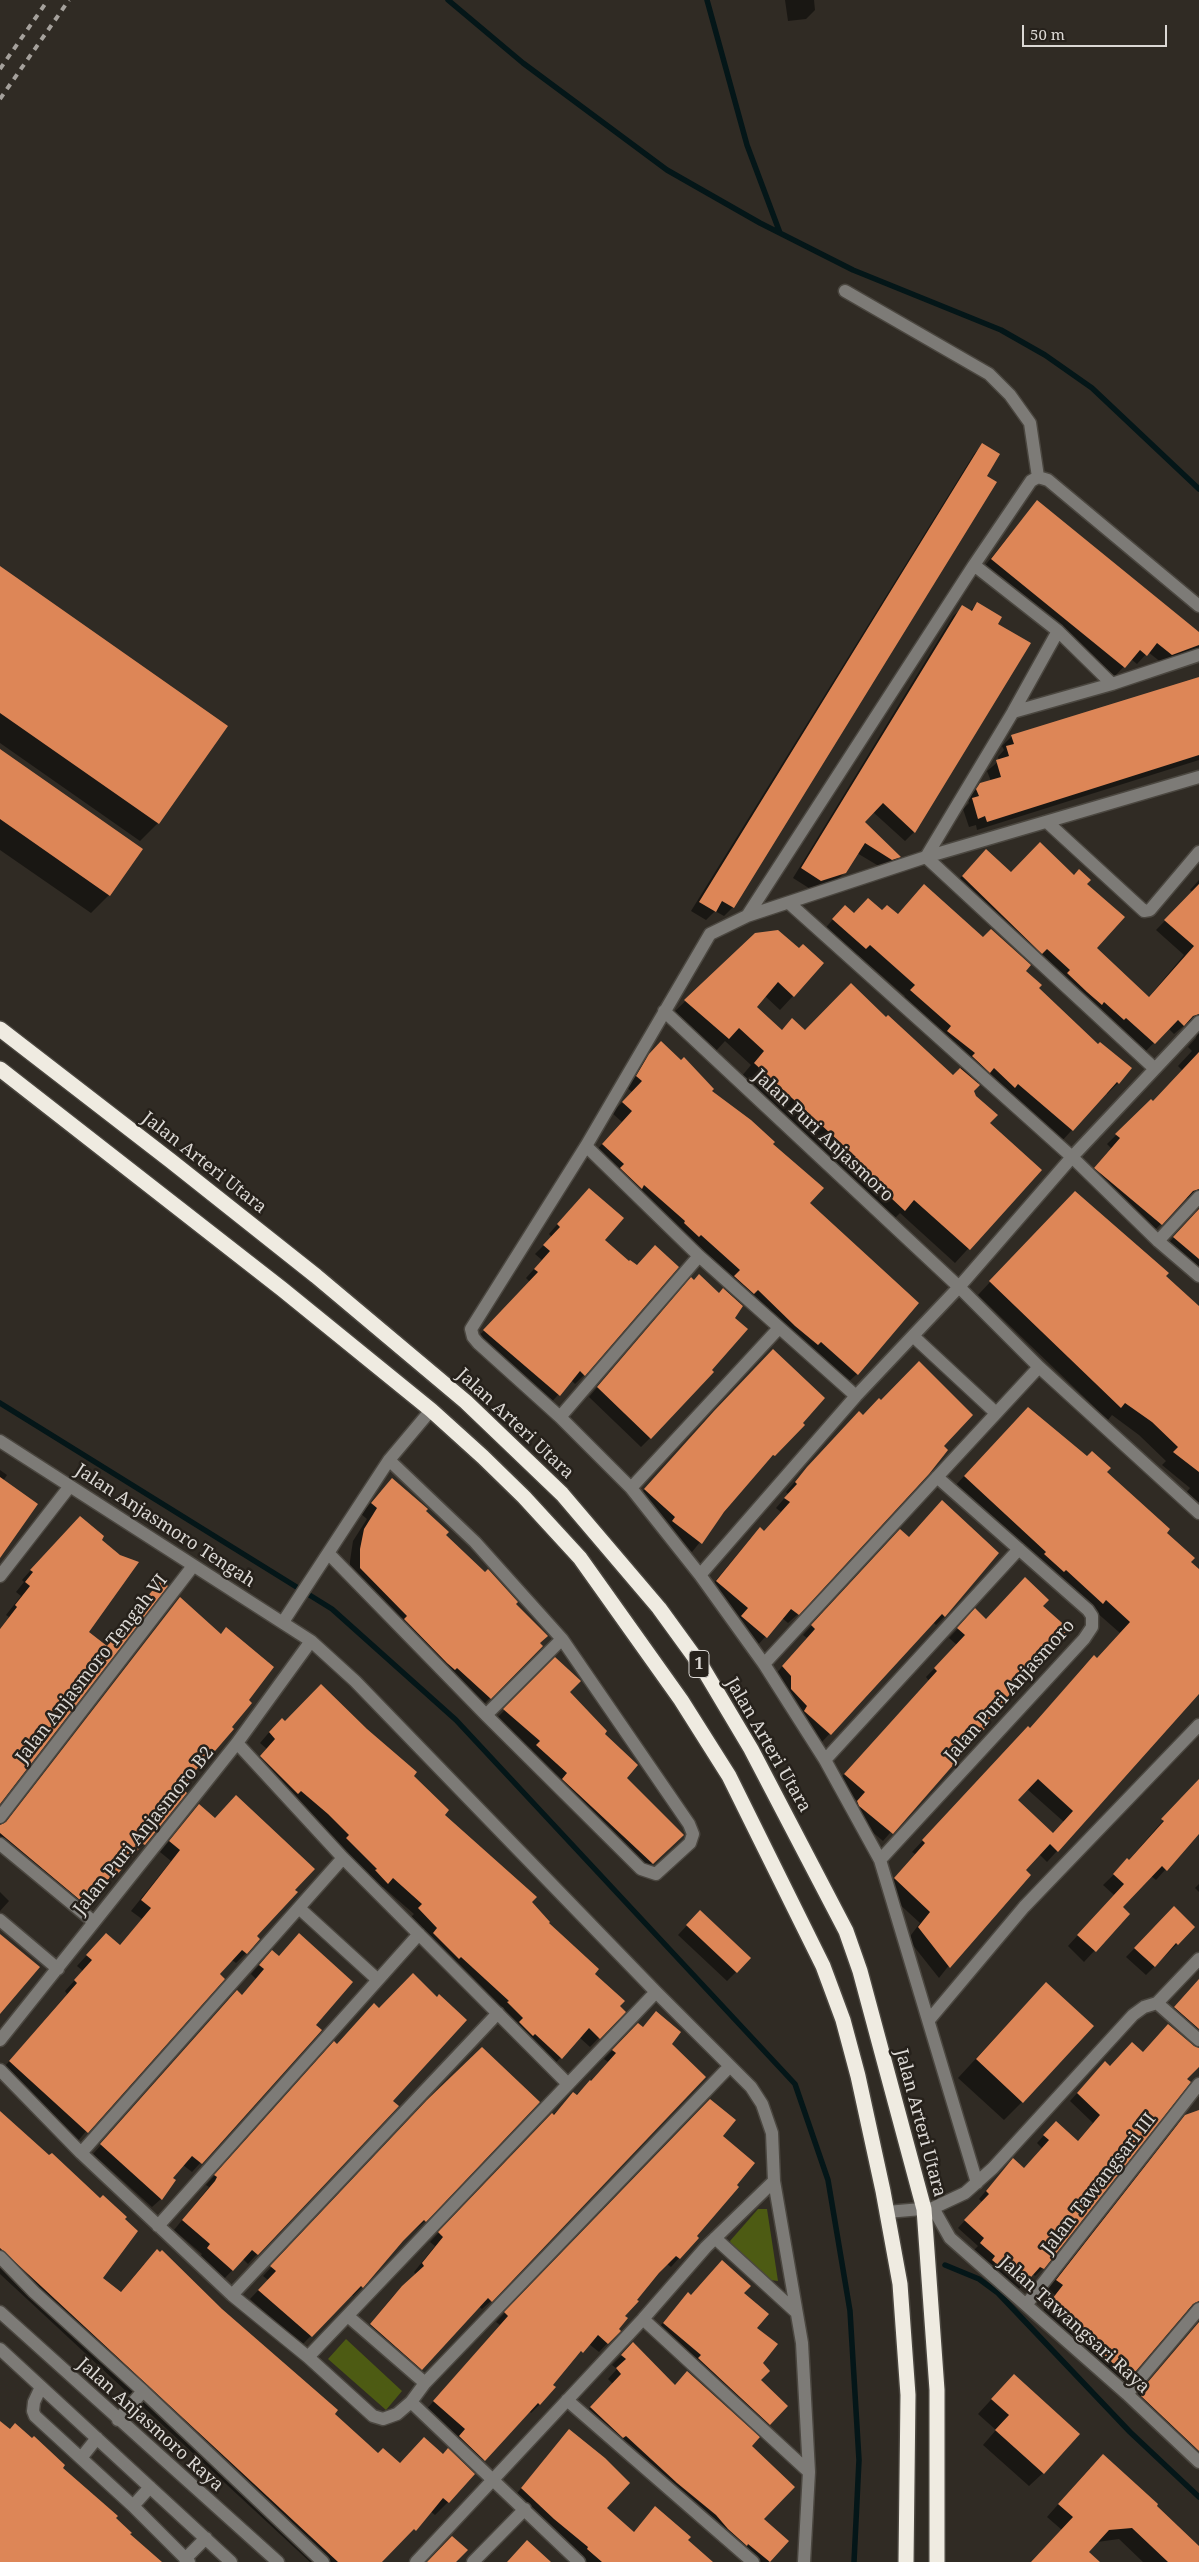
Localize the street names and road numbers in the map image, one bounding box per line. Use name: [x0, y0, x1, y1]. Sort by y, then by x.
street label: Jalan Puri Anjasmoro: [748, 1065, 898, 1207]
street label: Jalan Arteri Utara: [137, 1108, 271, 1218]
street label: Jalan Arteri Utara: [452, 1364, 578, 1484]
street label: Jalan Anjasmoro Tengah: [71, 1460, 259, 1592]
street label: Jalan Anjasmoro Tengah VI: [12, 1570, 172, 1768]
street label: Jalan Puri Anjasmoro: [940, 1615, 1080, 1767]
road number: 1: [689, 1650, 709, 1678]
street label: Jalan Arteri Utara: [721, 1674, 815, 1816]
street label: Jalan Puri Anjasmoro B2: [69, 1742, 219, 1920]
street label: Jalan Arteri Utara: [890, 2047, 950, 2199]
street label: Jalan Tawangsari III: [1037, 2109, 1161, 2259]
street label: Jalan Tawangsari Raya: [994, 2252, 1154, 2398]
street label: Jalan Anjasmoro Raya: [72, 2354, 228, 2496]

